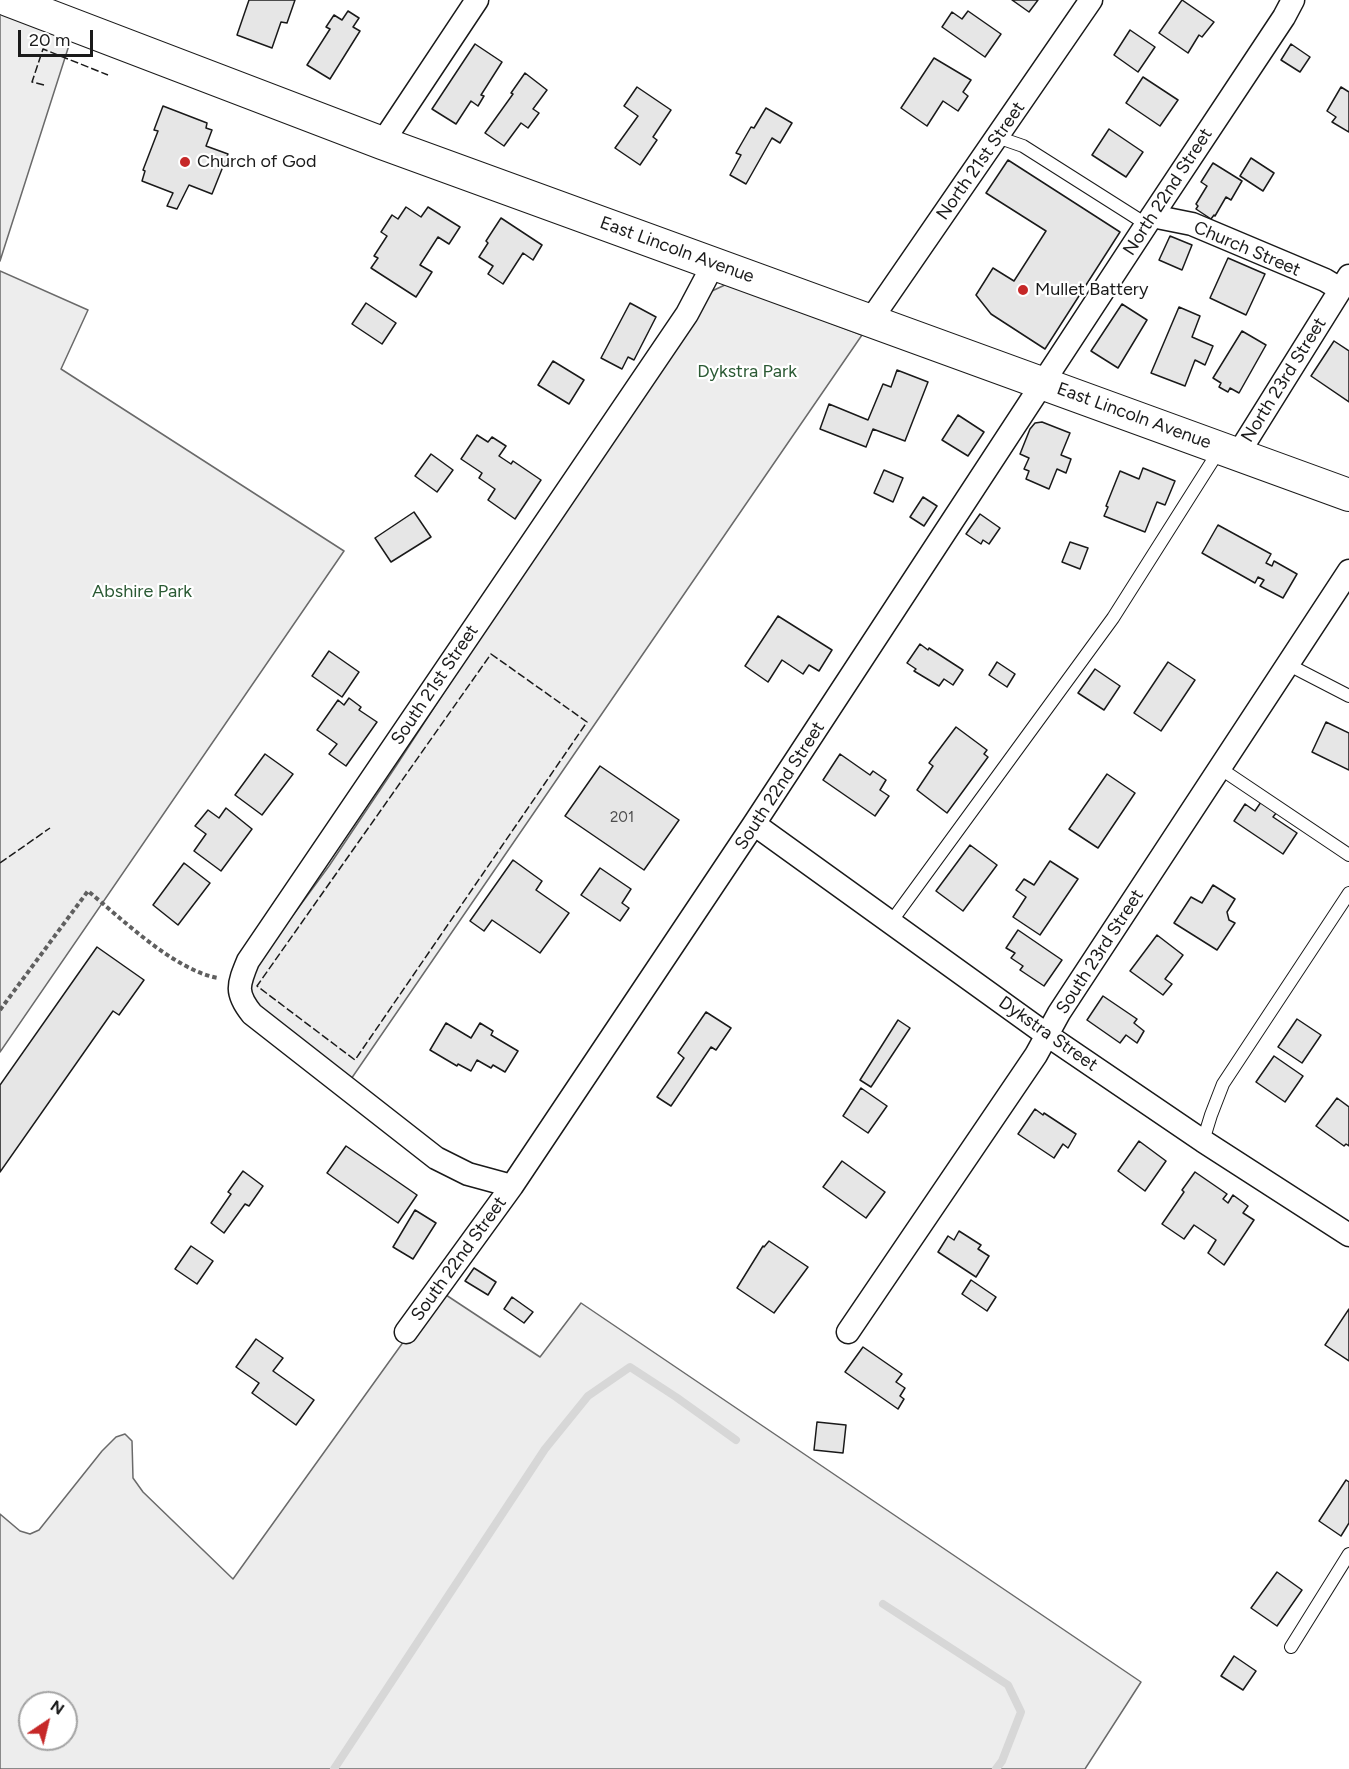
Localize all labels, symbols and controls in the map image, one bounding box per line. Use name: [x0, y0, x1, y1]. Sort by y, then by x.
scale bar: [21, 18, 96, 56]
text: 20 m: [29, 29, 70, 51]
street label: North 21st Street: [932, 98, 1030, 224]
street label: North 22nd Street: [1119, 124, 1217, 260]
place label: Church of God: [197, 151, 317, 173]
marker: Church of God: [178, 155, 192, 169]
street label: East Lincoln Avenue: [597, 212, 757, 288]
street label: Church Street: [1190, 217, 1304, 281]
place label: Mullet Battery: [1035, 279, 1148, 301]
marker: Mullet Battery: [1016, 283, 1030, 297]
street label: North 23rd Street: [1237, 314, 1331, 446]
park label: Dykstra Park: [697, 361, 797, 383]
street label: East Lincoln Avenue: [1054, 378, 1214, 454]
park label: Abshire Park: [92, 581, 192, 603]
street label: South 21st Street: [387, 621, 483, 749]
street label: South 22nd Street: [731, 718, 829, 854]
house number: 201: [610, 809, 634, 827]
street label: South 23rd Street: [1052, 886, 1148, 1018]
street label: Dykstra Street: [994, 992, 1102, 1076]
street label: South 22nd Street: [407, 1193, 511, 1325]
north arrow: [18, 1691, 78, 1751]
text: N: [47, 1696, 68, 1719]

